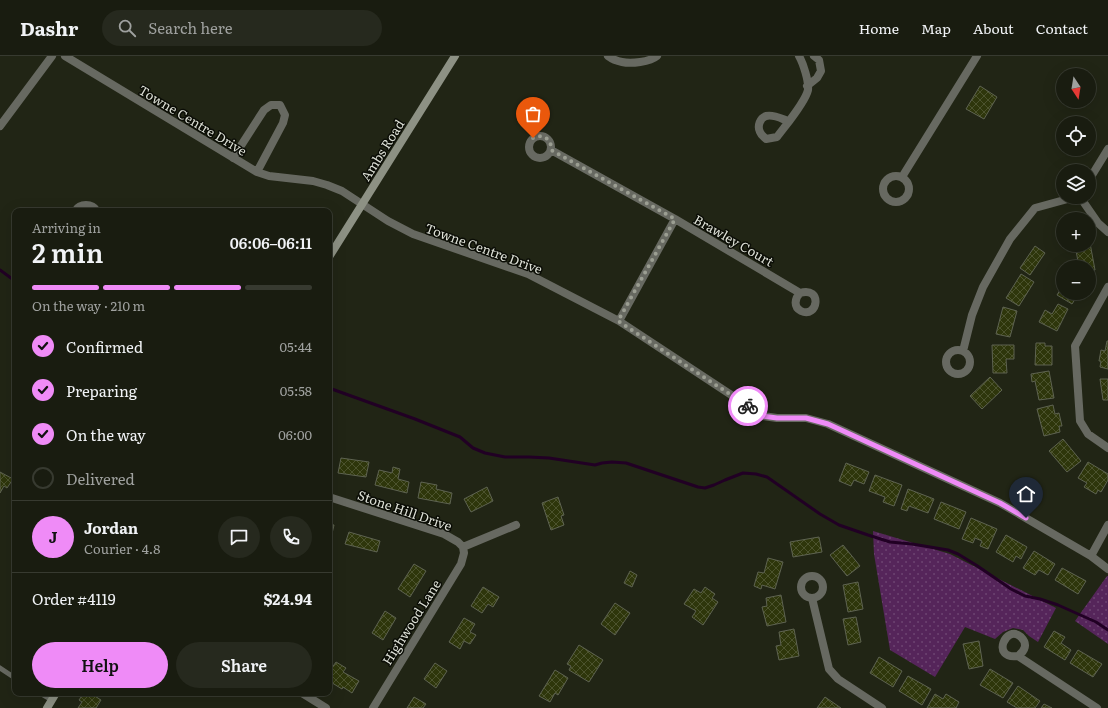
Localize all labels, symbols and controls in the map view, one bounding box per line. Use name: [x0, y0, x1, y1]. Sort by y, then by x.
search box: [102, 10, 382, 46]
text: Dashr: [20, 14, 78, 42]
text: Search here: [148, 16, 232, 39]
icon: search: [116, 17, 138, 39]
text: Home: [859, 18, 899, 38]
text: Map: [921, 18, 951, 38]
text: About: [973, 18, 1014, 38]
text: Contact: [1036, 18, 1088, 38]
north arrow: [1056, 68, 1096, 108]
map controls: [1056, 68, 1096, 300]
street label: Towne Centre Drive: [135, 80, 251, 160]
pin: [516, 97, 550, 138]
icon: bag: [522, 103, 544, 125]
street label: Ambs Road: [356, 116, 408, 184]
button: locate: [1056, 116, 1096, 156]
button: layers: [1056, 164, 1096, 204]
street label: Brawley Court: [691, 209, 778, 271]
button: +: [1056, 212, 1096, 252]
text: Arriving in: [32, 218, 101, 237]
street label: Towne Centre Drive: [423, 218, 546, 278]
text: 06:06–06:11: [230, 231, 312, 254]
text: 2 min: [32, 232, 103, 271]
button: −: [1056, 260, 1096, 300]
text: On the way · 210 m: [32, 296, 145, 315]
icon: check: [32, 335, 54, 357]
text: Confirmed: [66, 335, 143, 358]
text: 05:44: [279, 337, 312, 356]
icon: check: [32, 379, 54, 401]
text: Preparing: [66, 379, 137, 402]
text: 05:58: [280, 381, 312, 400]
courier: [728, 386, 768, 426]
icon: bike: [737, 395, 759, 417]
icon: check: [32, 423, 54, 445]
text: On the way: [66, 423, 146, 446]
text: 06:00: [278, 425, 312, 444]
text: Delivered: [66, 467, 135, 490]
pin: [1009, 477, 1043, 518]
icon: home: [1015, 483, 1037, 505]
street label: Stone Hill Drive: [355, 485, 455, 535]
text: Jordan: [84, 516, 138, 539]
button: chat: [218, 516, 260, 558]
button: phone: [270, 516, 312, 558]
text: J: [49, 525, 57, 548]
text: Courier · 4.8: [84, 539, 160, 558]
street label: Highwood Lane: [377, 575, 445, 668]
text: Order #4119: [32, 587, 116, 610]
text: $24.94: [263, 587, 312, 610]
button: Help: [32, 642, 168, 688]
button: Share: [176, 642, 312, 688]

